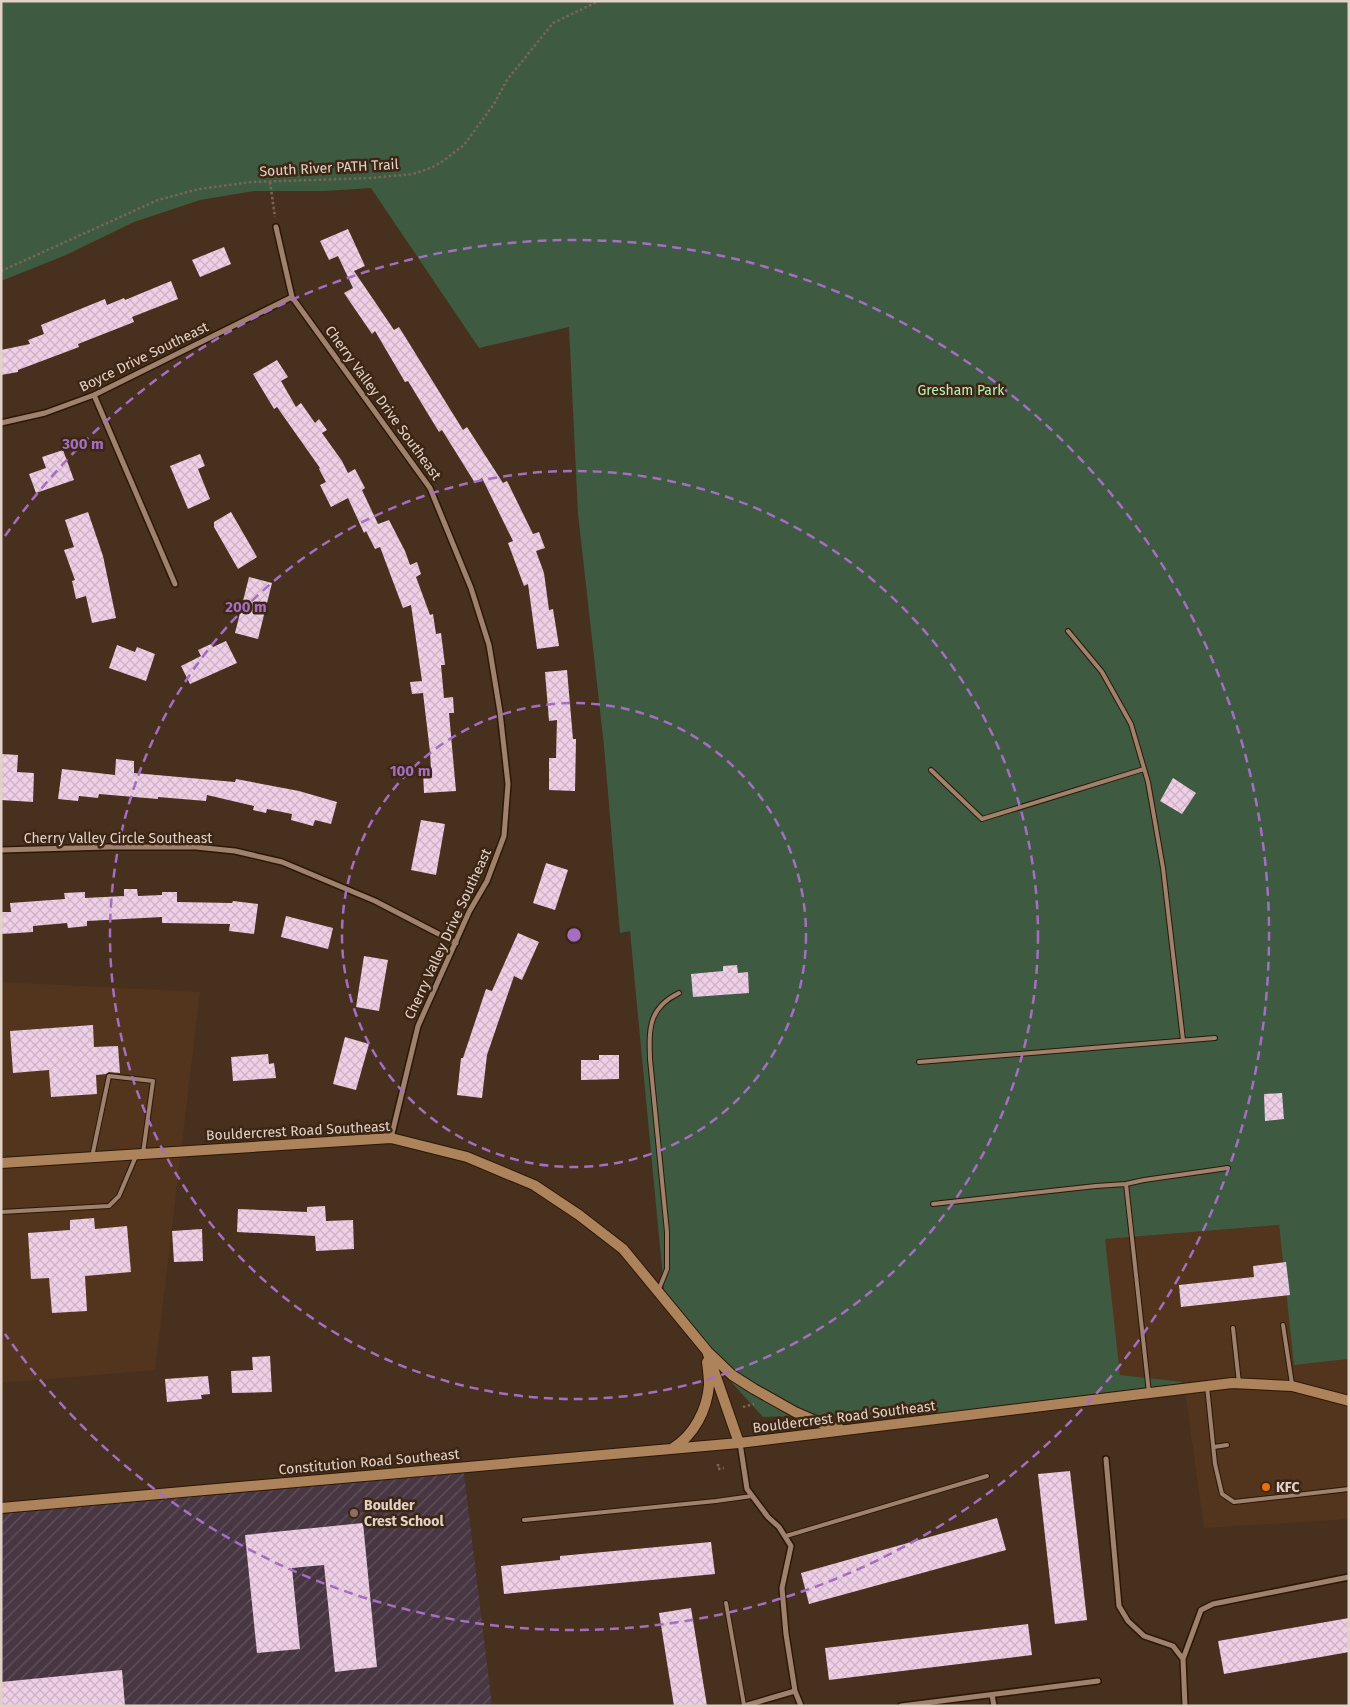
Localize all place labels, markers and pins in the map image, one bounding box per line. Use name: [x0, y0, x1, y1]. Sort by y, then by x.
centre of rings: [565, 926, 583, 944]
place label: KFC: [1276, 1479, 1299, 1496]
marker: KFC: [1260, 1481, 1272, 1493]
place label: Boulder Crest School: [364, 1497, 444, 1530]
marker: Boulder Crest School: [348, 1507, 360, 1519]

